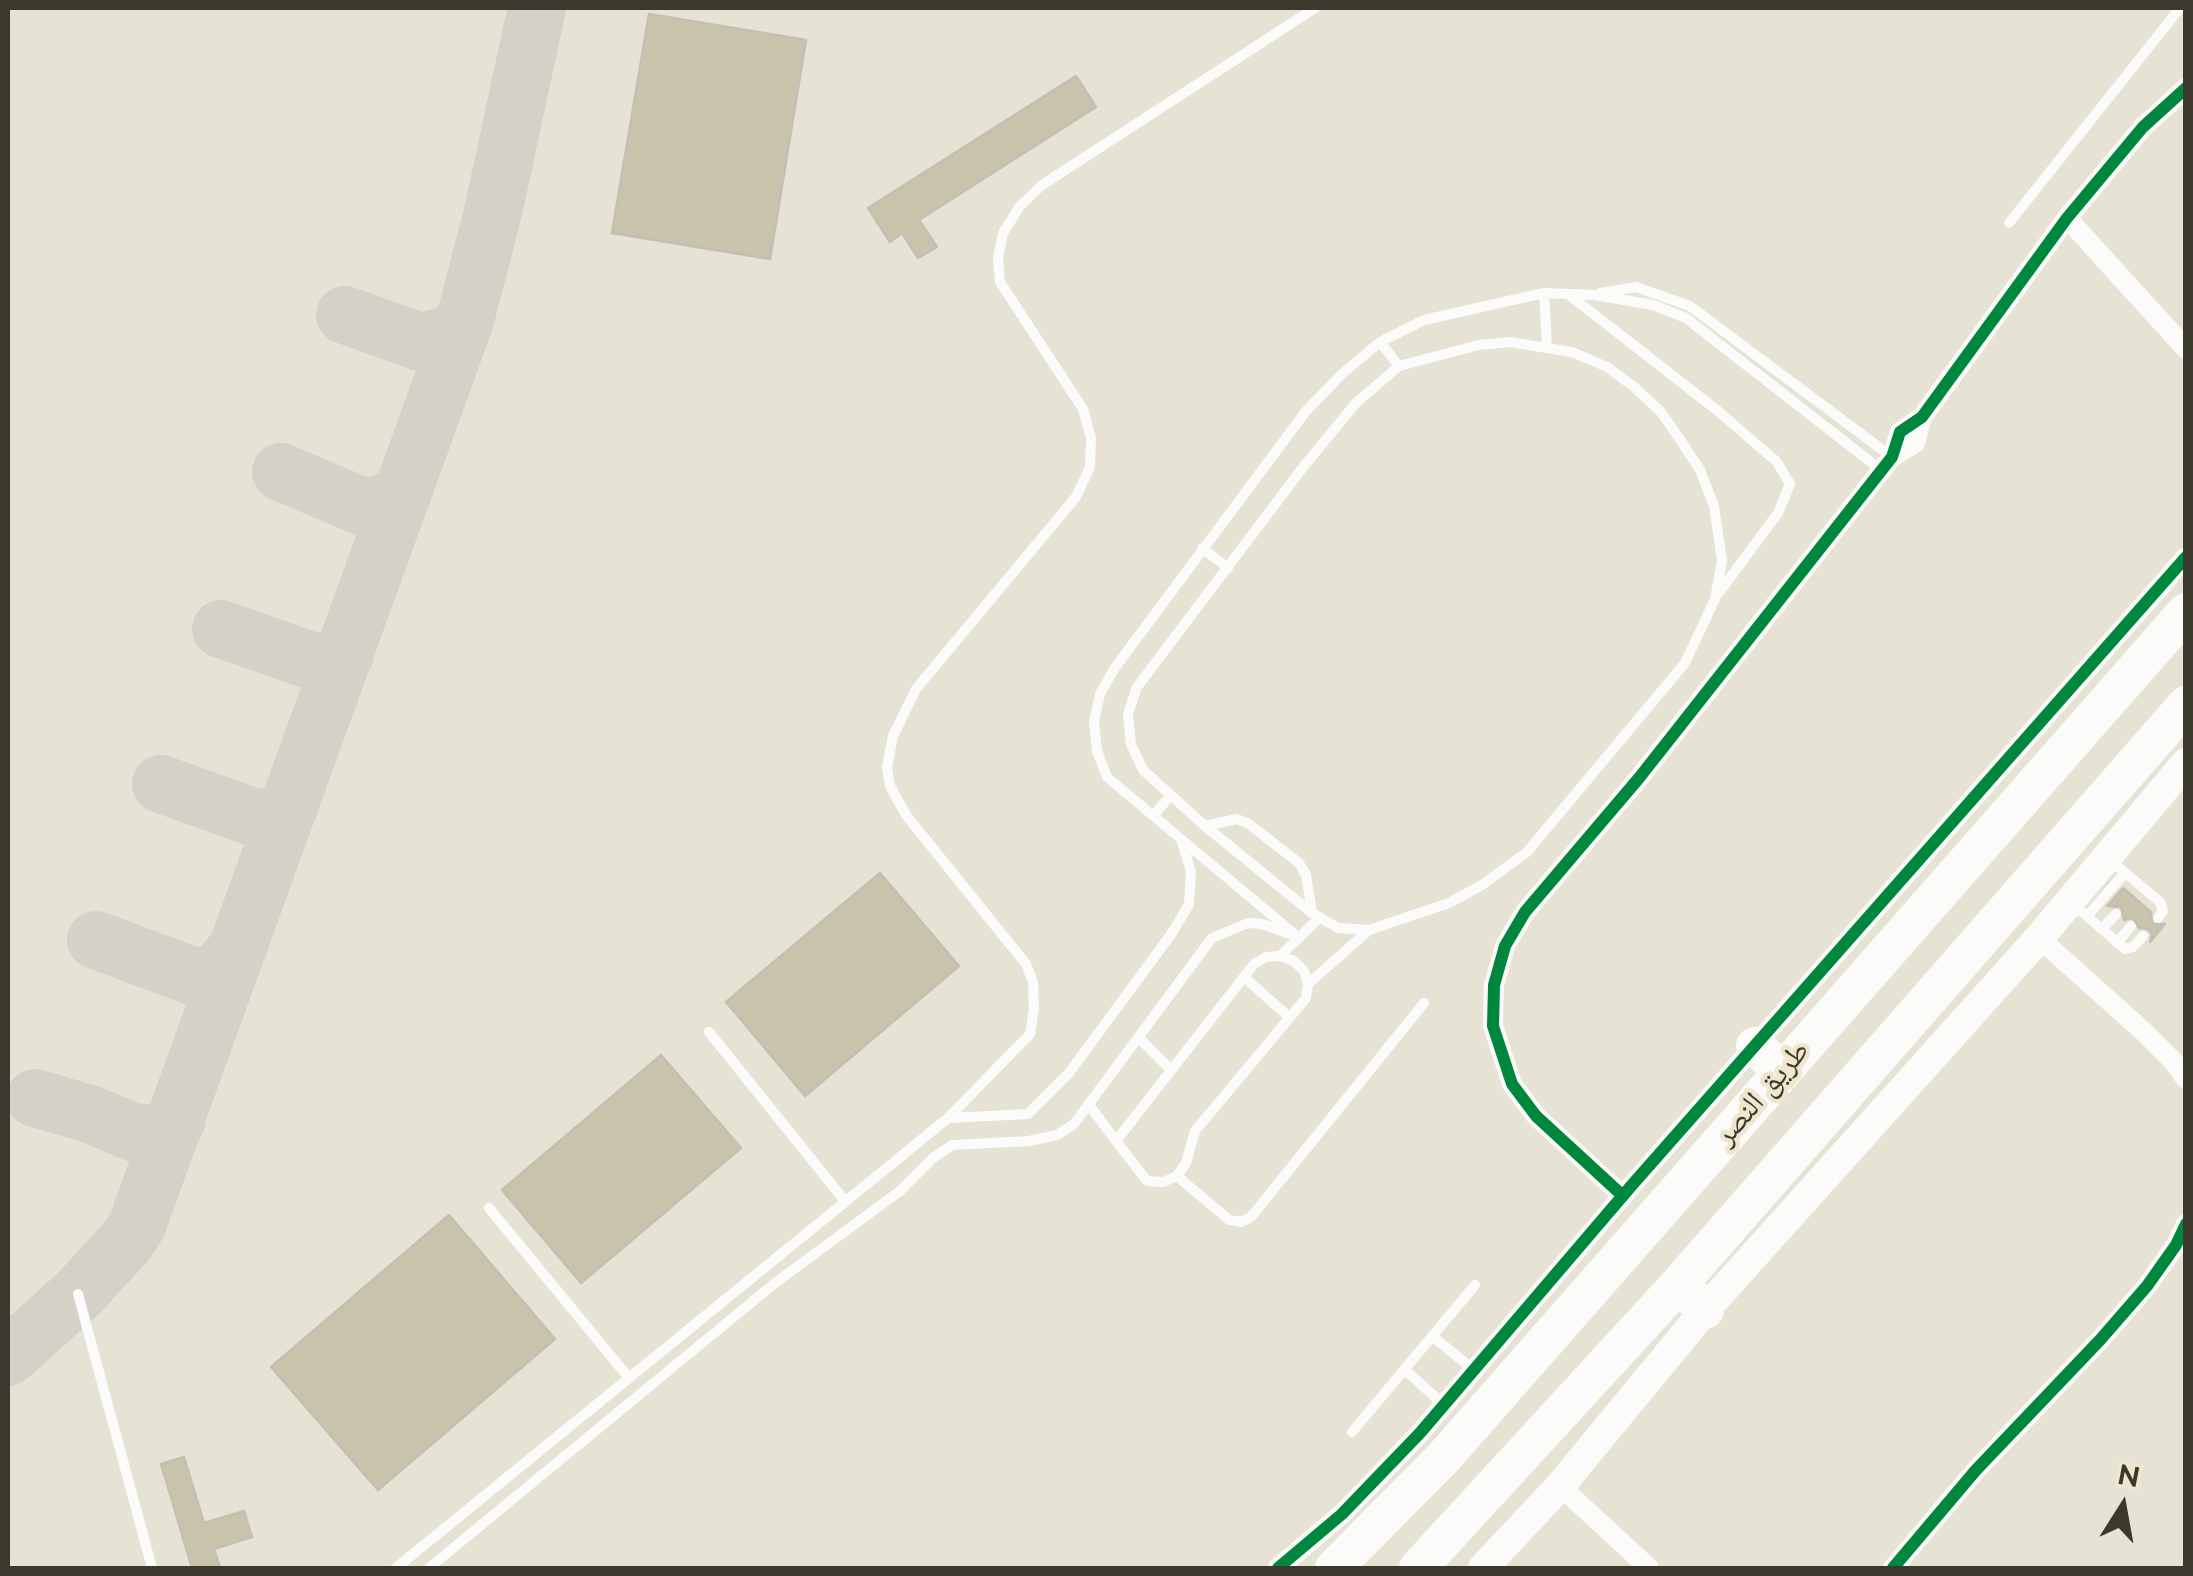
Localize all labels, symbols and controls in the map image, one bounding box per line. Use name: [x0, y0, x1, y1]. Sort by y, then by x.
street label: طريق النصر: [1707, 1033, 1817, 1153]
north arrow: [2073, 1456, 2173, 1556]
text: N: [2115, 1458, 2142, 1494]

